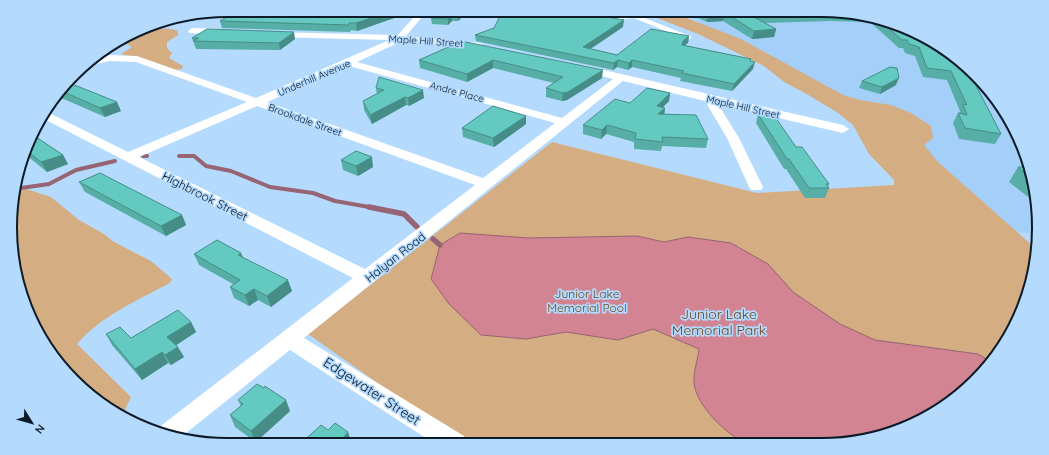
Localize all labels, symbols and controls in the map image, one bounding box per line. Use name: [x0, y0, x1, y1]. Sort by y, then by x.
street label: Maple Hill Street: [388, 32, 464, 50]
street label: Underhill Avenue: [276, 57, 353, 99]
street label: Andre Place: [429, 79, 486, 106]
street label: Maple Hill Street: [705, 92, 782, 122]
street label: Brookdale Street: [266, 101, 344, 140]
street label: Highbrook Street: [160, 168, 250, 224]
street label: Halyan Road: [362, 229, 428, 285]
park label: Junior Lake Memorial Pool: [547, 286, 627, 315]
park label: Junior Lake Memorial Park: [672, 305, 766, 339]
street label: Edgewater Street: [320, 353, 424, 429]
north arrow: [12, 403, 52, 443]
text: N: [32, 422, 48, 436]

